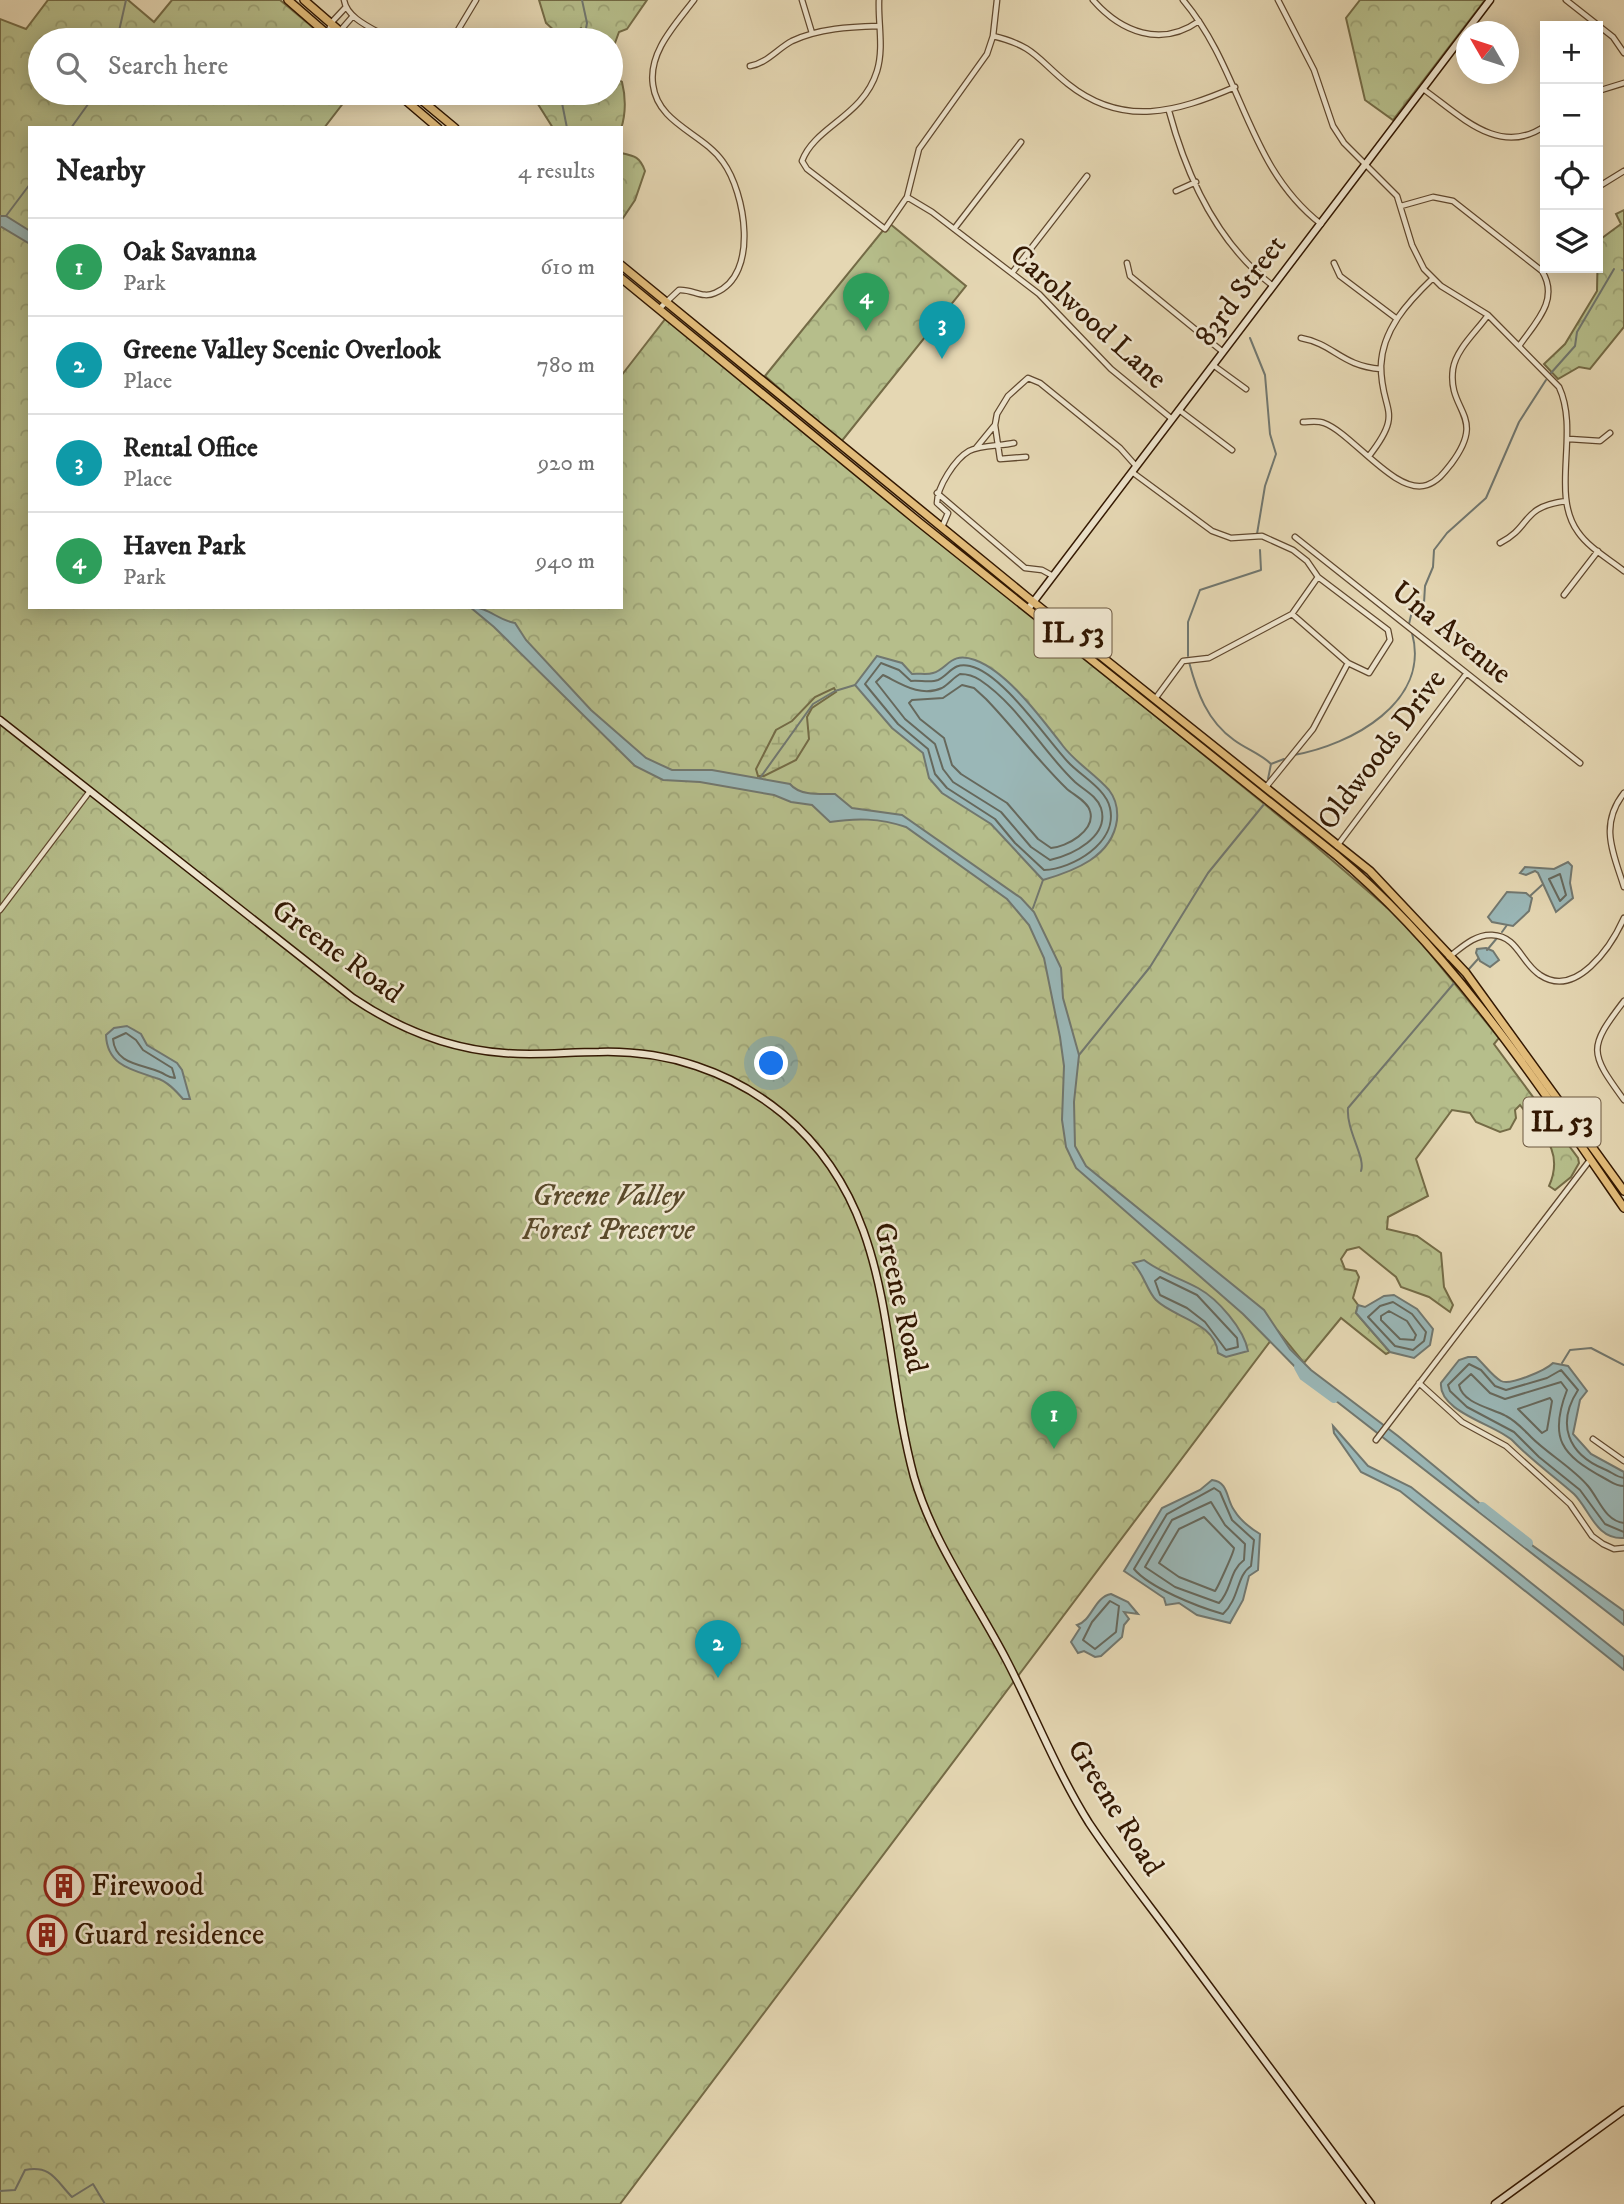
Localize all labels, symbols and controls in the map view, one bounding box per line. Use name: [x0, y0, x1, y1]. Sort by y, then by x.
north arrow: [1456, 21, 1519, 84]
map controls: [1540, 21, 1603, 273]
button: +: [1540, 21, 1603, 84]
search box: [28, 28, 623, 105]
icon: search: [52, 48, 90, 86]
text: Search here: [108, 50, 228, 83]
button: −: [1540, 84, 1603, 147]
button: locate: [1540, 147, 1603, 210]
text: Nearby: [56, 153, 145, 190]
text: 4 results: [518, 157, 595, 186]
button: layers: [1540, 210, 1603, 273]
street label: 83rd Street: [1187, 228, 1295, 354]
text: Oak Savanna: [123, 236, 256, 269]
street label: Carolwood Lane: [1002, 237, 1174, 397]
text: 1: [75, 253, 83, 282]
text: 610 m: [540, 253, 595, 282]
text: Park: [123, 269, 166, 298]
pin: 4: [843, 273, 889, 331]
pin: 3: [919, 301, 965, 359]
text: Greene Valley Scenic Overlook: [123, 334, 441, 367]
text: 2: [73, 351, 85, 380]
text: 780 m: [537, 351, 595, 380]
text: Place: [123, 367, 172, 396]
text: Rental Office: [123, 432, 258, 465]
text: 3: [75, 449, 83, 478]
text: 920 m: [538, 449, 595, 478]
text: Place: [123, 465, 172, 494]
text: Haven Park: [123, 530, 246, 563]
text: 4: [72, 547, 86, 576]
text: 940 m: [536, 547, 595, 576]
text: Park: [123, 563, 166, 592]
street label: Una Avenue: [1383, 573, 1519, 693]
road number: IL 53: [1034, 608, 1112, 658]
street label: Oldwoods Drive: [1310, 662, 1454, 838]
street label: Greene Road: [264, 892, 410, 1012]
your location: [754, 1046, 788, 1080]
road number: IL 53: [1524, 1098, 1600, 1146]
park label: Greene Valley Forest Preserve: [521, 1178, 695, 1249]
street label: Greene Road: [865, 1219, 935, 1377]
pin: 1: [1031, 1391, 1077, 1449]
pin: 2: [695, 1620, 741, 1678]
street label: Greene Road: [1059, 1733, 1171, 1883]
building icon: Firewood: [43, 1865, 85, 1907]
place label: Firewood: [91, 1868, 204, 1905]
building icon: Guard residence: [26, 1914, 68, 1956]
place label: Guard residence: [74, 1917, 264, 1954]

